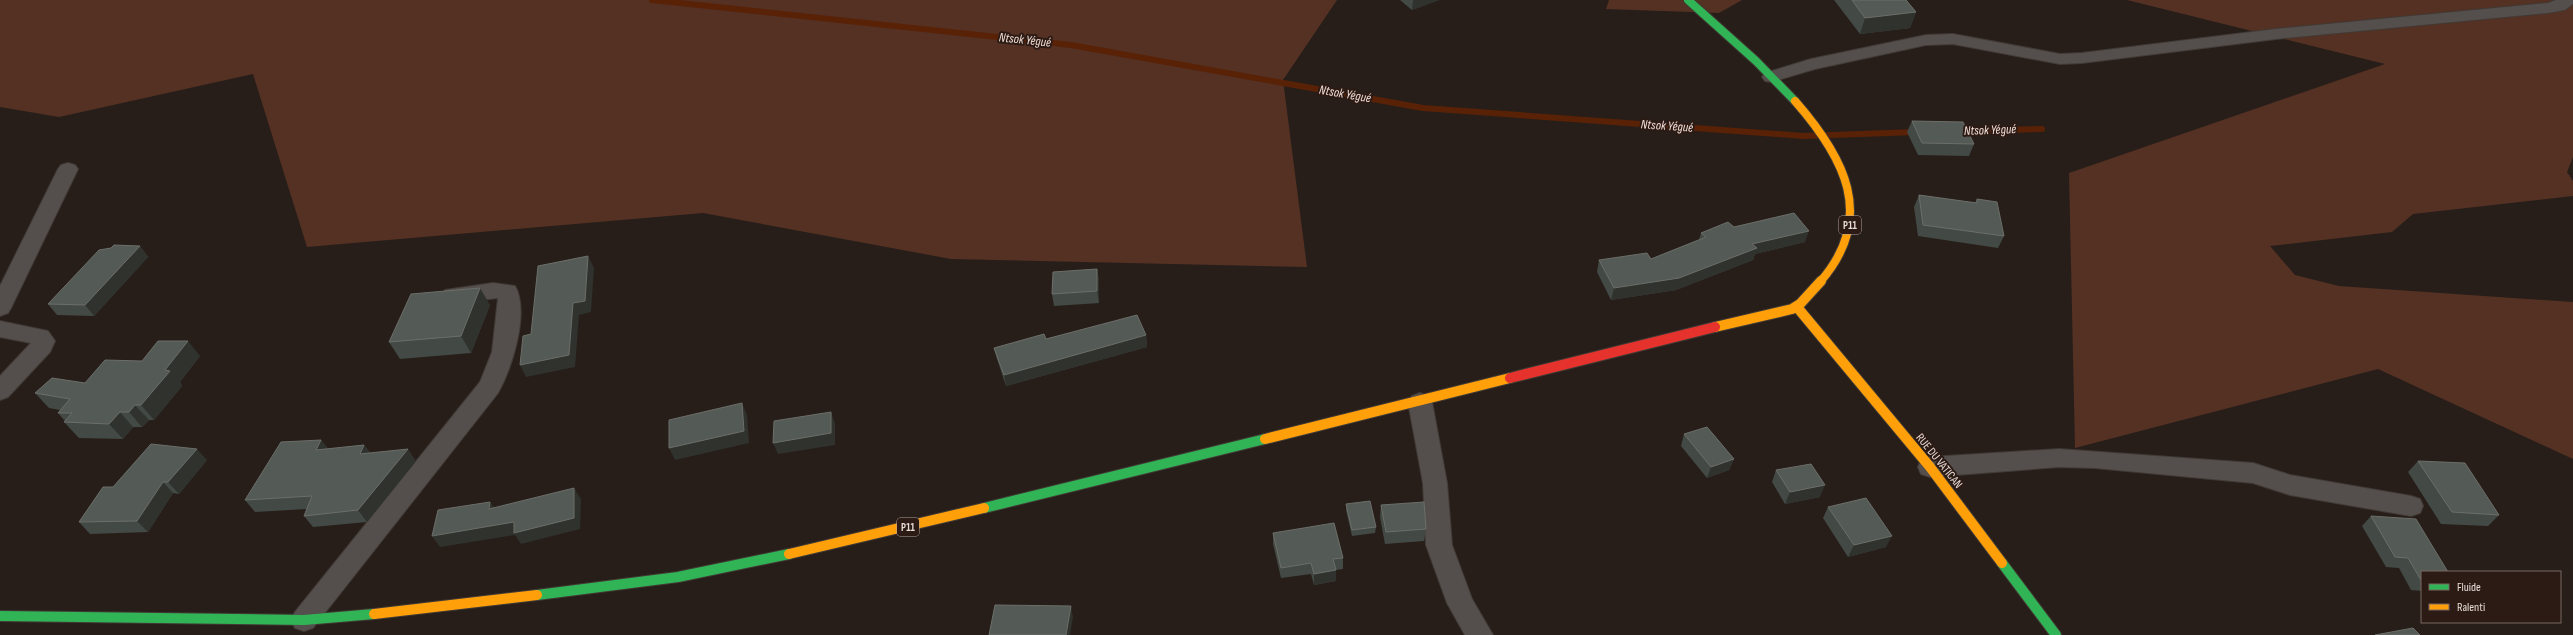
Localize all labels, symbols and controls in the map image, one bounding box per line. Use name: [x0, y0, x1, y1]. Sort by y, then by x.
water label: Ntsok Yégué: [998, 29, 1052, 51]
water label: Ntsok Yégué: [1318, 82, 1372, 106]
water label: Ntsok Yégué: [1640, 116, 1694, 136]
water label: Ntsok Yégué: [1964, 121, 2016, 139]
road number: P11: [1839, 216, 1861, 234]
street label: RUE DU VATICAN: [1912, 431, 1966, 491]
road number: P11: [897, 518, 919, 536]
legend: [2421, 571, 2561, 623]
text: Fluide: [2457, 580, 2481, 595]
text: Ralenti: [2457, 600, 2485, 615]

